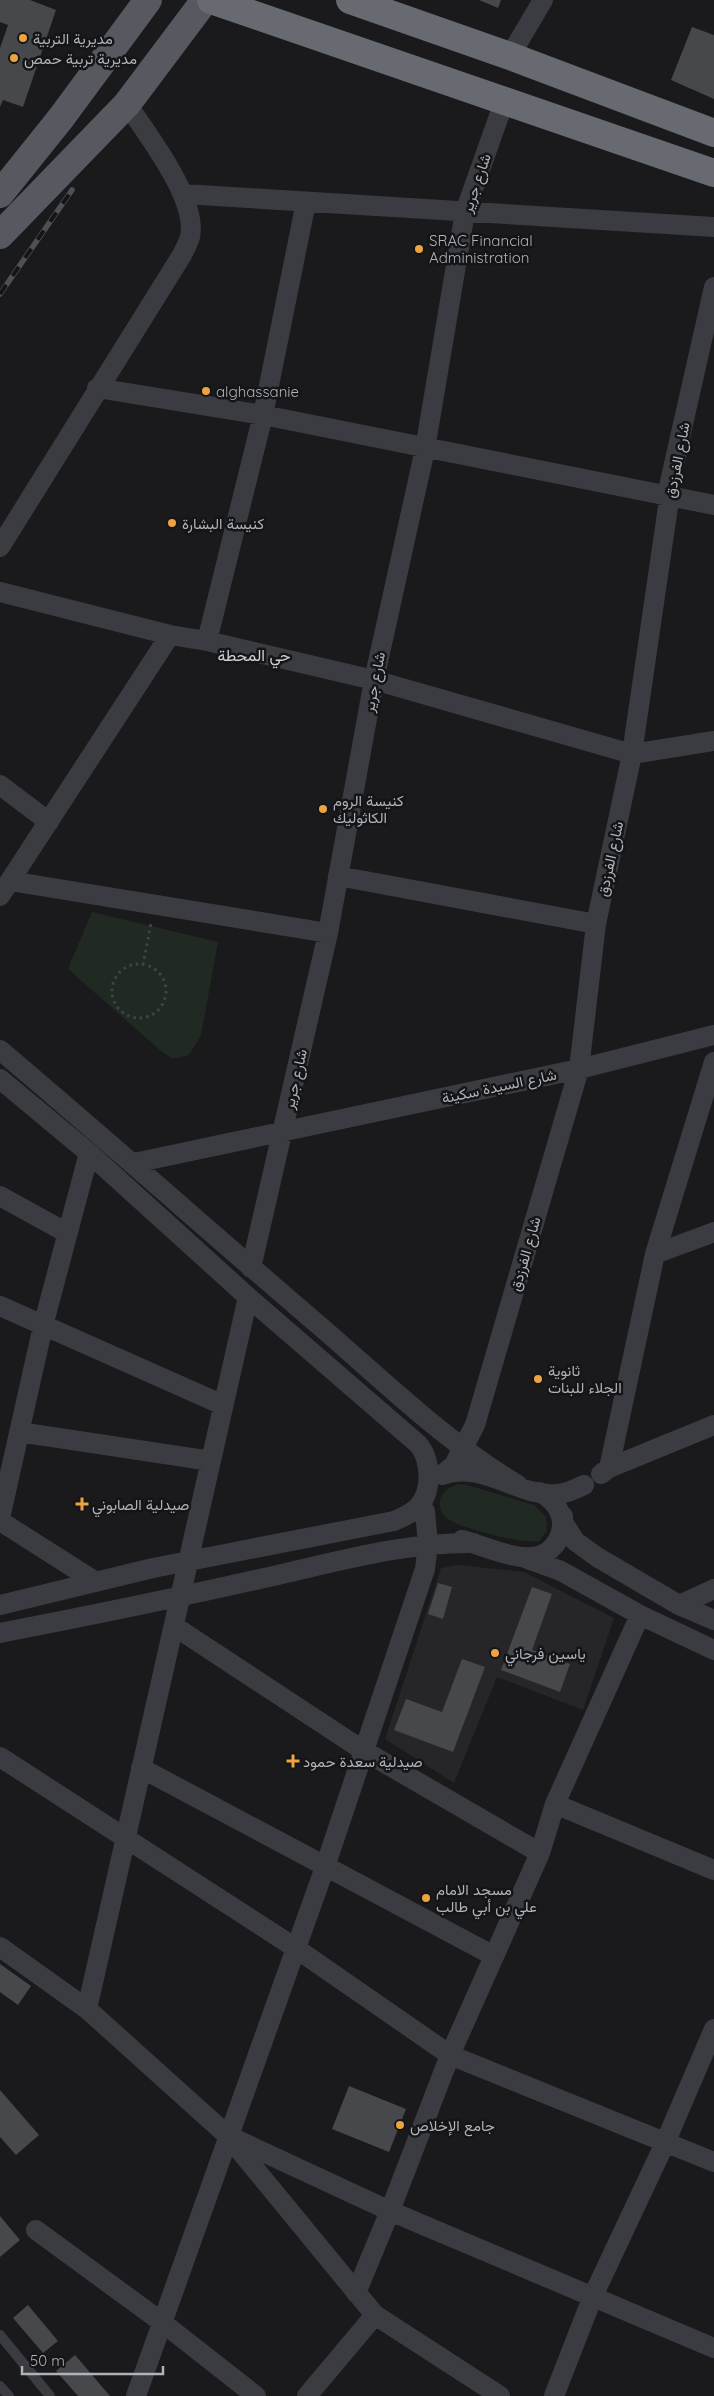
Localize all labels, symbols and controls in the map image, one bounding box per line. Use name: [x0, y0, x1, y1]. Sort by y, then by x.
place label: مديرية التربية: [33, 29, 113, 48]
marker: مديرية التربية: [17, 32, 29, 44]
place label: مديرية تربية حمص: [24, 49, 137, 69]
marker: مديرية تربية حمص: [8, 52, 20, 64]
street label: شارع جرير: [457, 151, 497, 217]
place label: SRAC Financial Administration: [429, 231, 533, 267]
marker: SRAC Financial Administration: [413, 243, 425, 255]
place label: alghassanie: [216, 382, 299, 401]
marker: alghassanie: [200, 385, 212, 397]
street label: شارع الفرزدق: [660, 420, 696, 500]
place label: كنيسة البشارة: [182, 514, 265, 533]
marker: كنيسة البشارة: [166, 517, 178, 529]
district label: حي المحطة: [218, 645, 291, 669]
street label: شارع جرير: [359, 650, 391, 715]
place label: كنيسة الروم الكاثوليك: [333, 791, 404, 827]
marker: كنيسة الروم الكاثوليك: [317, 803, 329, 815]
street label: شارع الفرزدق: [593, 819, 629, 899]
street label: شارع جرير: [279, 1047, 313, 1112]
street label: شارع السيدة سكينة: [440, 1065, 559, 1109]
street label: شارع الفرزدق: [505, 1214, 547, 1294]
place label: ثانوية الجلاء للبنات: [548, 1361, 622, 1397]
marker: ثانوية الجلاء للبنات: [532, 1373, 544, 1385]
place label: صيدلية الصابوني: [92, 1495, 189, 1518]
marker: صيدلية الصابوني: [76, 1498, 88, 1510]
place label: ياسين فرجاني: [505, 1644, 586, 1667]
marker: ياسين فرجاني: [489, 1647, 501, 1659]
place label: صيدلية سعدة حمود: [303, 1752, 423, 1771]
marker: صيدلية سعدة حمود: [287, 1755, 299, 1767]
place label: مسجد الامام علي بن أبي طالب: [436, 1880, 537, 1920]
marker: مسجد الامام علي بن أبي طالب: [420, 1892, 432, 1904]
place label: جامع الإخلاص: [410, 2116, 495, 2137]
marker: جامع الإخلاص: [394, 2119, 406, 2131]
scale bar: [22, 2344, 164, 2376]
text: 50 m: [30, 2351, 65, 2370]

